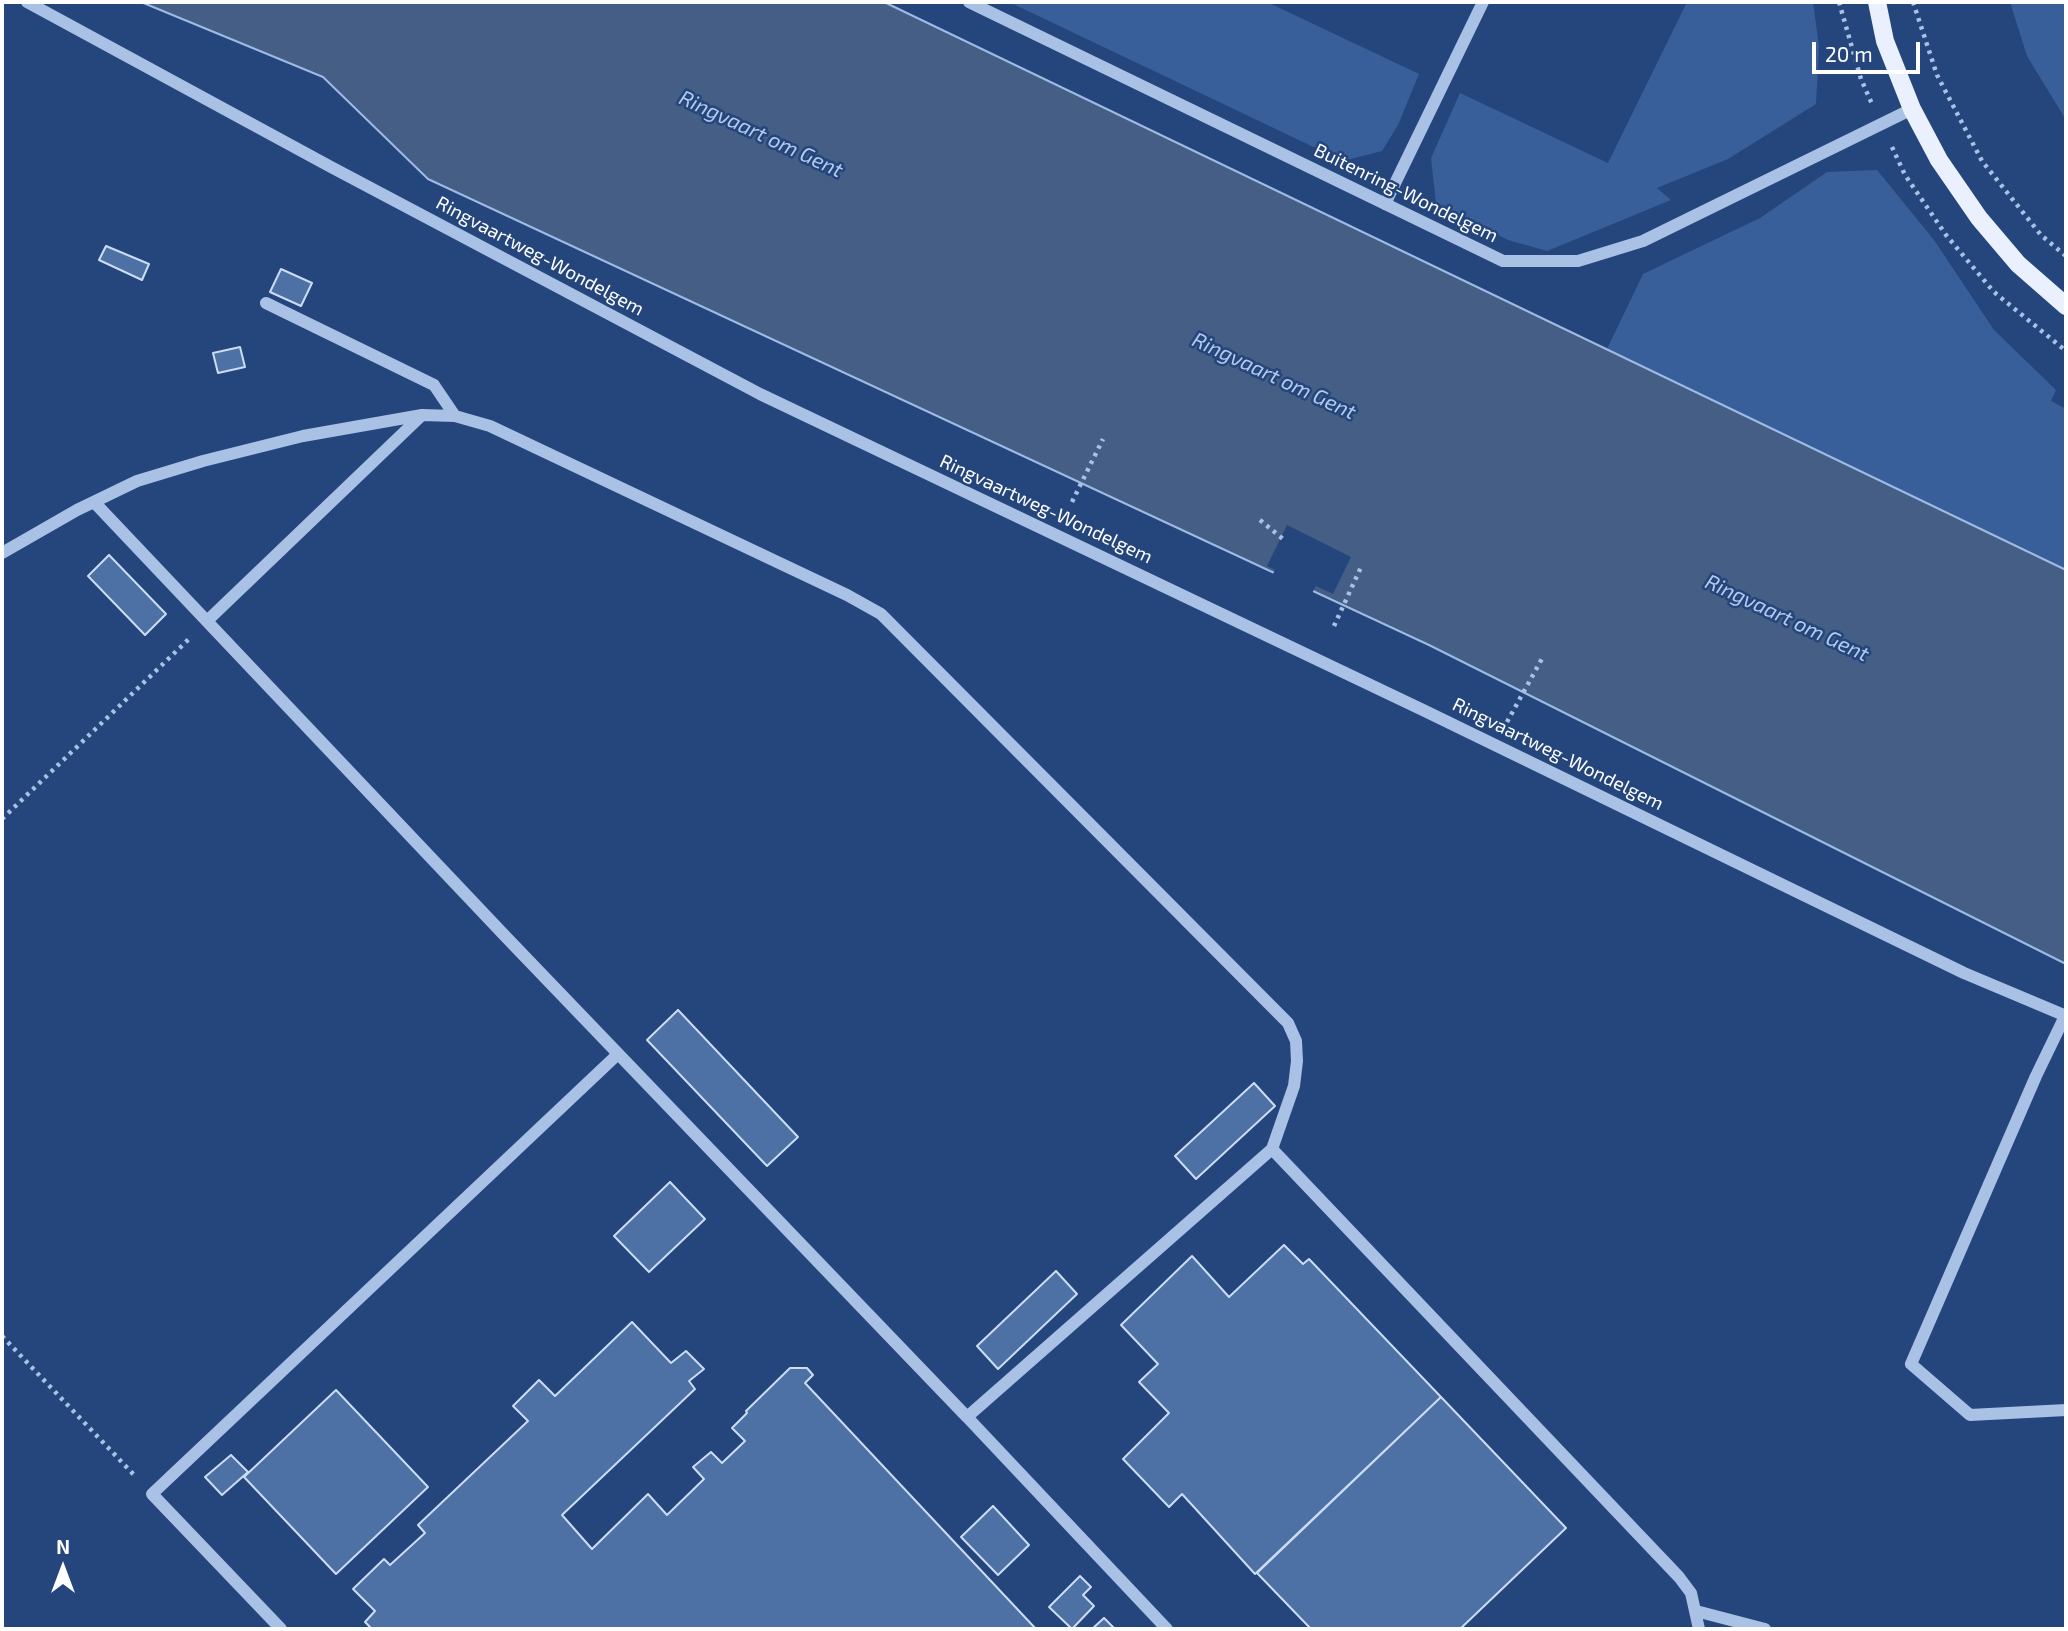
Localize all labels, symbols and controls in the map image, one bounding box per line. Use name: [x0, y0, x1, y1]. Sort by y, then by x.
scale bar: [1816, 28, 1924, 72]
text: 20 m: [1825, 41, 1873, 66]
water label: Ringvaart om Gent: [675, 85, 847, 183]
street label: Buitenring-Wondelgem: [1310, 139, 1502, 247]
street label: Ringvaartweg-Wondelgem: [432, 191, 648, 321]
water label: Ringvaart om Gent: [1188, 327, 1360, 425]
street label: Ringvaartweg-Wondelgem: [936, 450, 1156, 568]
water label: Ringvaart om Gent: [1701, 569, 1873, 667]
street label: Ringvaartweg-Wondelgem: [1449, 693, 1667, 815]
north arrow: [28, 1533, 98, 1603]
text: N: [56, 1535, 70, 1558]

